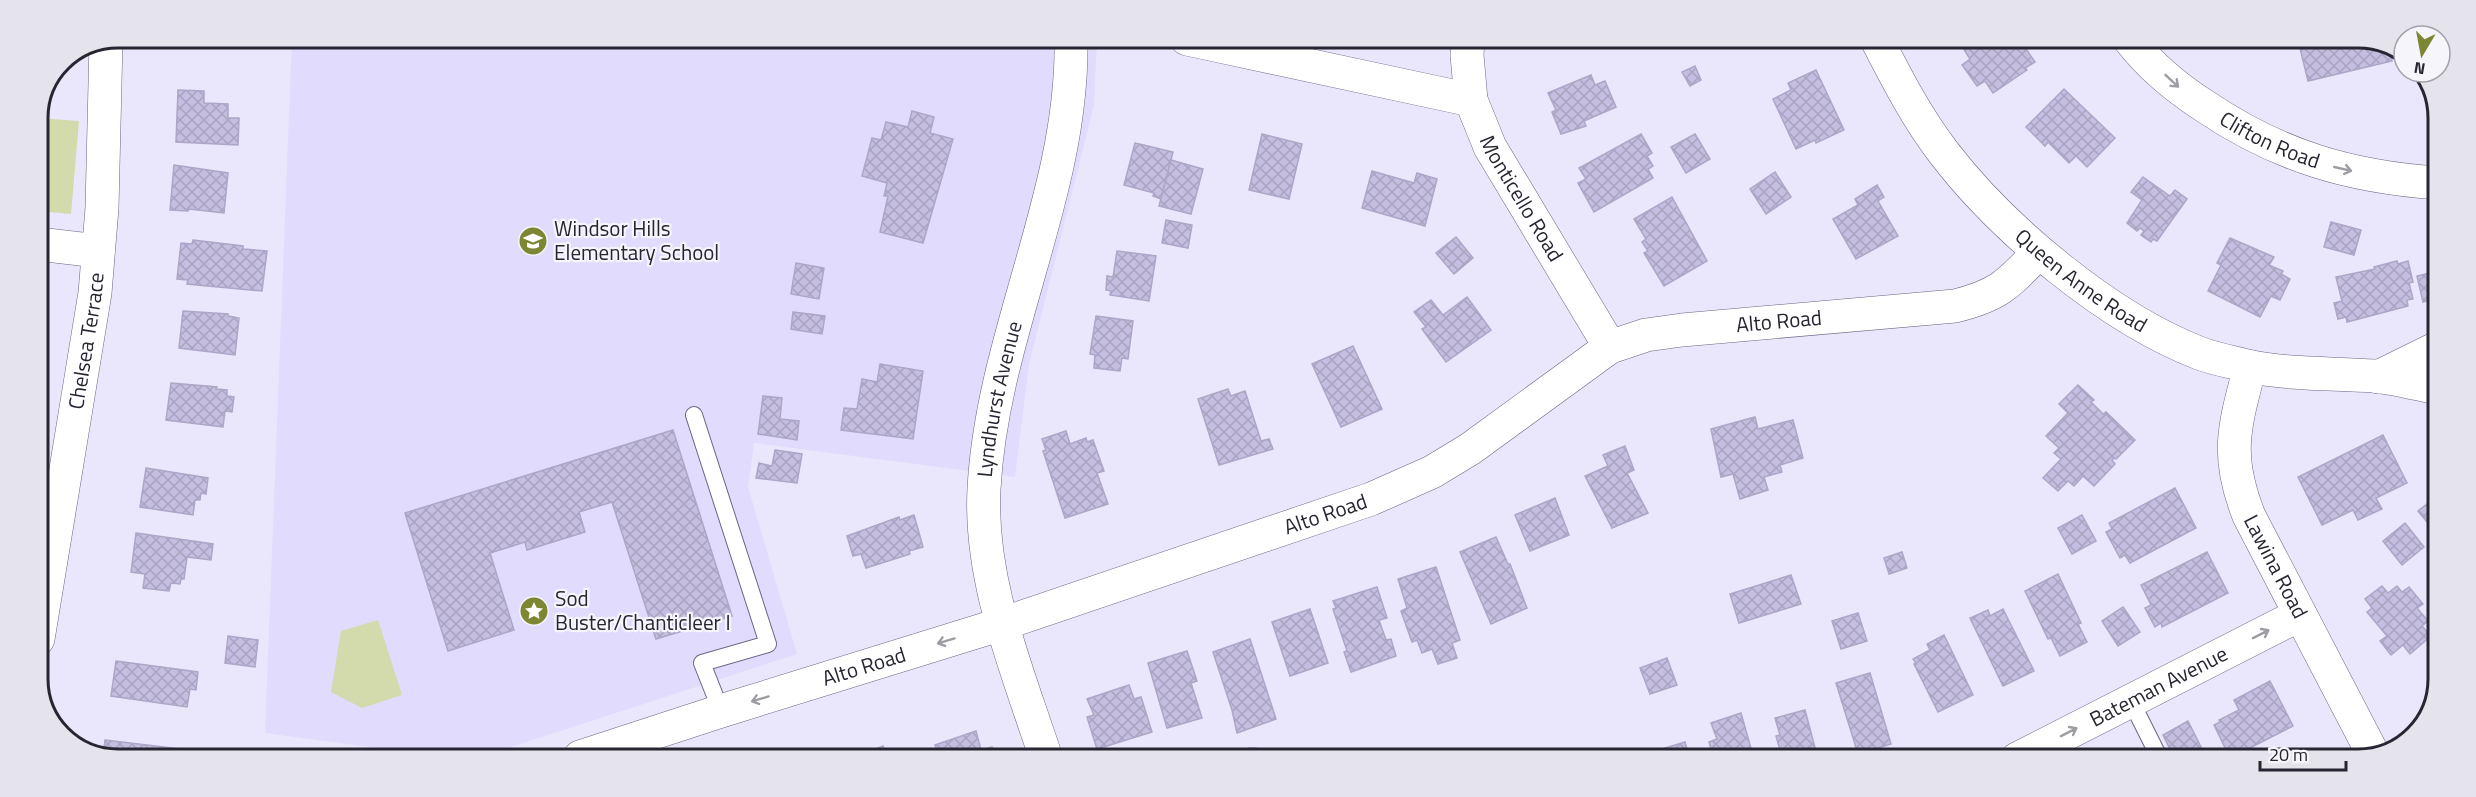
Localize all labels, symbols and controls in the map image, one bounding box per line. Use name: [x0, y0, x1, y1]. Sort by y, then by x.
north arrow: [2392, 24, 2452, 84]
text: N: [2412, 56, 2427, 82]
one-way arrow: [2164, 74, 2179, 88]
street label: Clifton Road: [2214, 103, 2324, 176]
street label: Monticello Road: [1472, 130, 1572, 267]
one-way arrow: [2333, 164, 2352, 176]
place label: Windsor Hills Elementary School: [554, 212, 719, 268]
street label: Queen Anne Road: [2008, 221, 2154, 340]
school or university icon: Windsor Hills Elementary School: [517, 225, 549, 257]
street label: Chelsea Terrace: [59, 271, 112, 412]
street label: Alto Road: [1735, 301, 1823, 340]
street label: Lyndhurst Avenue: [968, 317, 1030, 479]
street label: Alto Road: [1279, 485, 1371, 542]
street label: Lawina Road: [2236, 509, 2317, 624]
place label: Sod Buster/Chanticleer I: [555, 582, 731, 638]
place icon: Sod Buster/Chanticleer I: [518, 595, 550, 627]
one-way arrow: [2252, 628, 2270, 639]
one-way arrow: [937, 637, 956, 648]
street label: Bateman Avenue: [2084, 637, 2233, 734]
street label: Alto Road: [818, 638, 909, 694]
one-way arrow: [751, 694, 770, 705]
one-way arrow: [2060, 726, 2078, 738]
scale bar: [2260, 734, 2346, 772]
text: 20 m: [2269, 741, 2308, 768]

